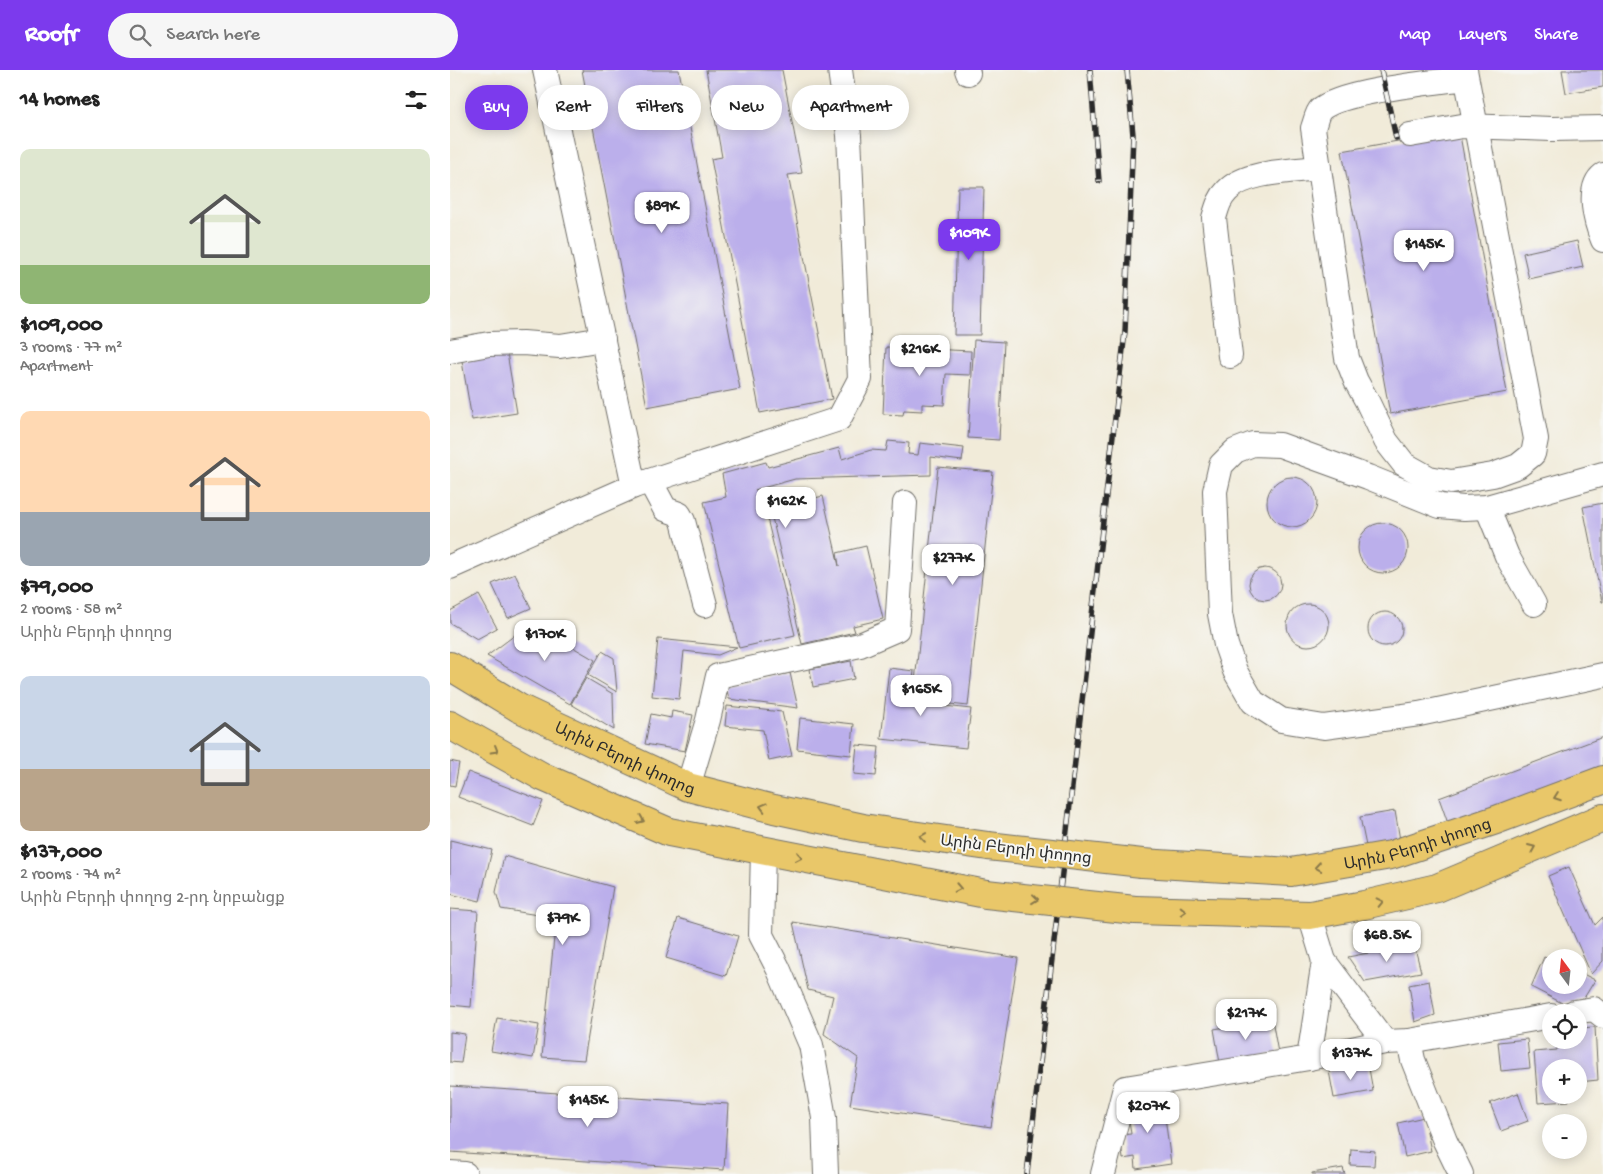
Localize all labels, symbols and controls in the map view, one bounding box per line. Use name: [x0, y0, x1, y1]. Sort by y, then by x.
search box: [108, 13, 458, 58]
text: Roofr: [25, 21, 78, 50]
icon: search: [126, 21, 154, 49]
text: Search here: [166, 24, 260, 47]
text: Map: [1399, 25, 1431, 46]
text: Layers: [1459, 25, 1506, 46]
text: Share: [1534, 25, 1578, 46]
chip: Buy: [465, 85, 528, 130]
chip: Rent: [538, 85, 608, 130]
chip: Filters: [618, 85, 701, 130]
chip: New: [711, 85, 782, 130]
chip: Apartment: [792, 85, 909, 130]
icon: filters: [402, 86, 430, 114]
text: 14 homes: [20, 88, 99, 113]
icon: home: [180, 181, 270, 271]
pin: $89K: [632, 191, 692, 234]
text: $89K: [646, 198, 678, 217]
pin: $109K: [934, 218, 1004, 261]
text: $109K: [949, 225, 989, 244]
pin: $145K: [1389, 230, 1459, 272]
text: $145K: [1405, 236, 1443, 255]
text: $109,000: [20, 314, 103, 339]
pin: $216K: [885, 334, 955, 377]
text: 3 rooms · 77 m²: [20, 339, 122, 358]
text: $216K: [901, 341, 939, 360]
text: Apartment: [20, 358, 92, 377]
icon: home: [180, 444, 270, 534]
pin: $162K: [751, 486, 821, 529]
text: $162K: [767, 493, 805, 512]
pin: $277K: [918, 544, 988, 586]
text: $277K: [933, 550, 973, 569]
text: $79,000: [20, 576, 93, 601]
text: 2 rooms · 58 m²: [20, 601, 122, 620]
pin: $170K: [510, 620, 580, 662]
text: Արին Բերդի փողոց: [20, 625, 172, 644]
text: $170K: [525, 626, 565, 645]
pin: $165K: [886, 674, 956, 717]
text: $165K: [902, 681, 940, 700]
icon: home: [180, 709, 270, 799]
street label: Արին Բերդի փողոց: [551, 720, 696, 801]
one-way arrow: [489, 744, 498, 754]
one-way arrow: [1554, 791, 1562, 801]
one-way arrow: [760, 802, 768, 812]
one-way arrow: [636, 814, 645, 825]
street label: Արին Բերդի փողոց: [1343, 816, 1494, 876]
one-way arrow: [918, 832, 927, 842]
street label: Արին Բերդի փողոց: [939, 832, 1092, 870]
text: $137,000: [20, 841, 102, 866]
one-way arrow: [1527, 844, 1536, 854]
one-way arrow: [794, 851, 803, 862]
one-way arrow: [1314, 862, 1323, 872]
text: 2 rooms · 74 m²: [20, 866, 121, 885]
one-way arrow: [954, 883, 963, 893]
text: Արին Բերդի փողոց 2-րդ նրբանցք: [20, 890, 285, 909]
one-way arrow: [1031, 893, 1039, 904]
one-way arrow: [1375, 897, 1384, 908]
pin: $79K: [533, 904, 593, 946]
one-way arrow: [1179, 906, 1187, 917]
text: $79K: [547, 910, 579, 929]
pin: $68.5K: [1346, 920, 1428, 963]
text: $68.5K: [1364, 927, 1410, 946]
north arrow: [1542, 949, 1588, 994]
map controls: [1542, 949, 1587, 1159]
pin: $217K: [1211, 998, 1281, 1041]
button: locate: [1542, 1004, 1587, 1049]
text: $217K: [1227, 1005, 1265, 1024]
pin: $137K: [1316, 1038, 1386, 1081]
text: $137K: [1331, 1045, 1371, 1064]
button: +: [1542, 1059, 1587, 1104]
pin: $145K: [553, 1086, 623, 1128]
text: $145K: [569, 1092, 607, 1111]
pin: $207K: [1113, 1092, 1183, 1134]
text: $207K: [1127, 1098, 1169, 1117]
button: −: [1542, 1114, 1587, 1159]

